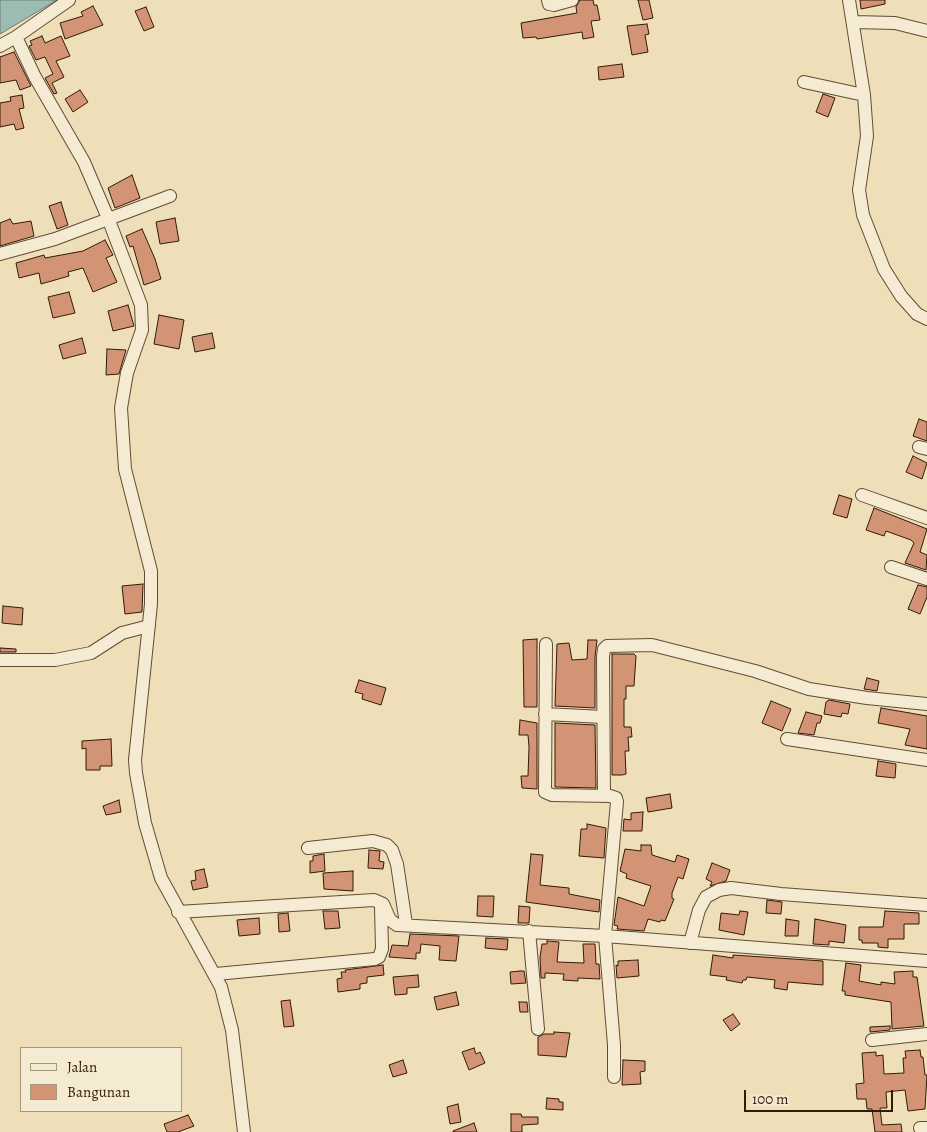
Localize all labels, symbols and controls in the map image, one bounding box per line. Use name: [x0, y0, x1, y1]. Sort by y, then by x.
legend: [20, 1047, 182, 1112]
text: Jalan: [67, 1057, 97, 1077]
scale bar: [747, 1080, 896, 1112]
text: Bangunan: [67, 1082, 130, 1102]
text: 100 m: [752, 1089, 789, 1109]

